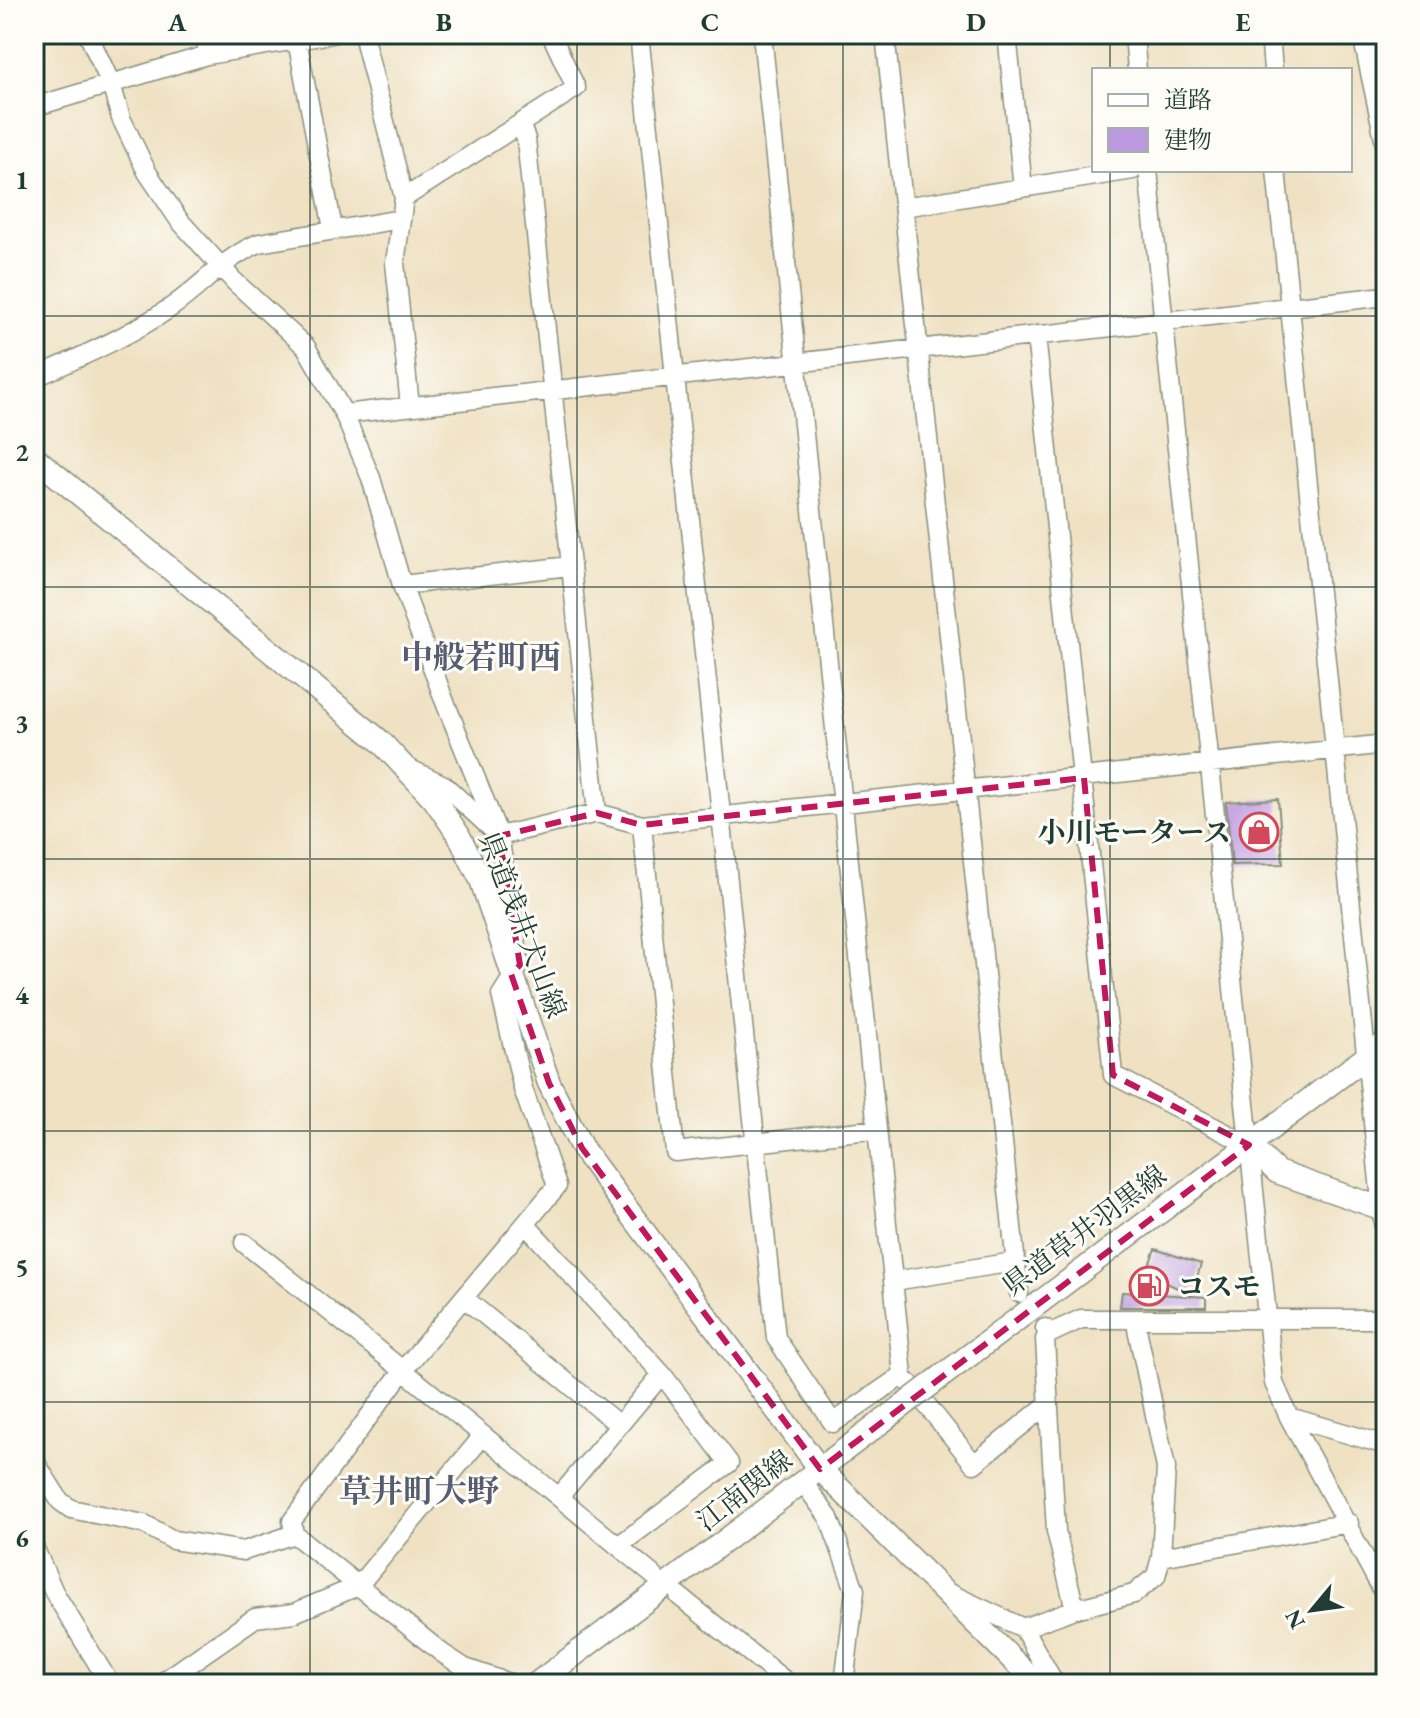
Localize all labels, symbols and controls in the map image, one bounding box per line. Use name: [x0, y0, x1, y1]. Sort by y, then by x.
text: A: [167, 5, 187, 39]
text: B: [436, 5, 452, 39]
text: C: [701, 5, 719, 39]
text: D: [966, 5, 986, 39]
text: E: [1236, 5, 1251, 39]
legend: [1092, 68, 1352, 172]
text: 道路: [1164, 84, 1212, 115]
text: 建物: [1164, 124, 1212, 155]
text: 1: [15, 163, 29, 197]
text: 2: [15, 435, 29, 469]
district label: 中般若町西: [401, 636, 561, 678]
text: 3: [15, 706, 29, 740]
shop icon: 小川モータース: [1238, 811, 1280, 853]
place label: 小川モータース: [1038, 814, 1231, 850]
street label: 県道浅井犬山線: [471, 827, 575, 1023]
text: 4: [15, 978, 29, 1012]
street label: 県道草井羽黒線: [995, 1157, 1173, 1303]
text: 5: [15, 1250, 29, 1284]
fuel station icon: コスモ: [1128, 1265, 1170, 1307]
place label: コスモ: [1177, 1268, 1261, 1304]
street label: 江南関線: [689, 1441, 799, 1539]
district label: 草井町大野: [339, 1470, 499, 1512]
text: 6: [15, 1521, 29, 1555]
north arrow: [1272, 1570, 1352, 1650]
text: N: [1278, 1604, 1312, 1634]

